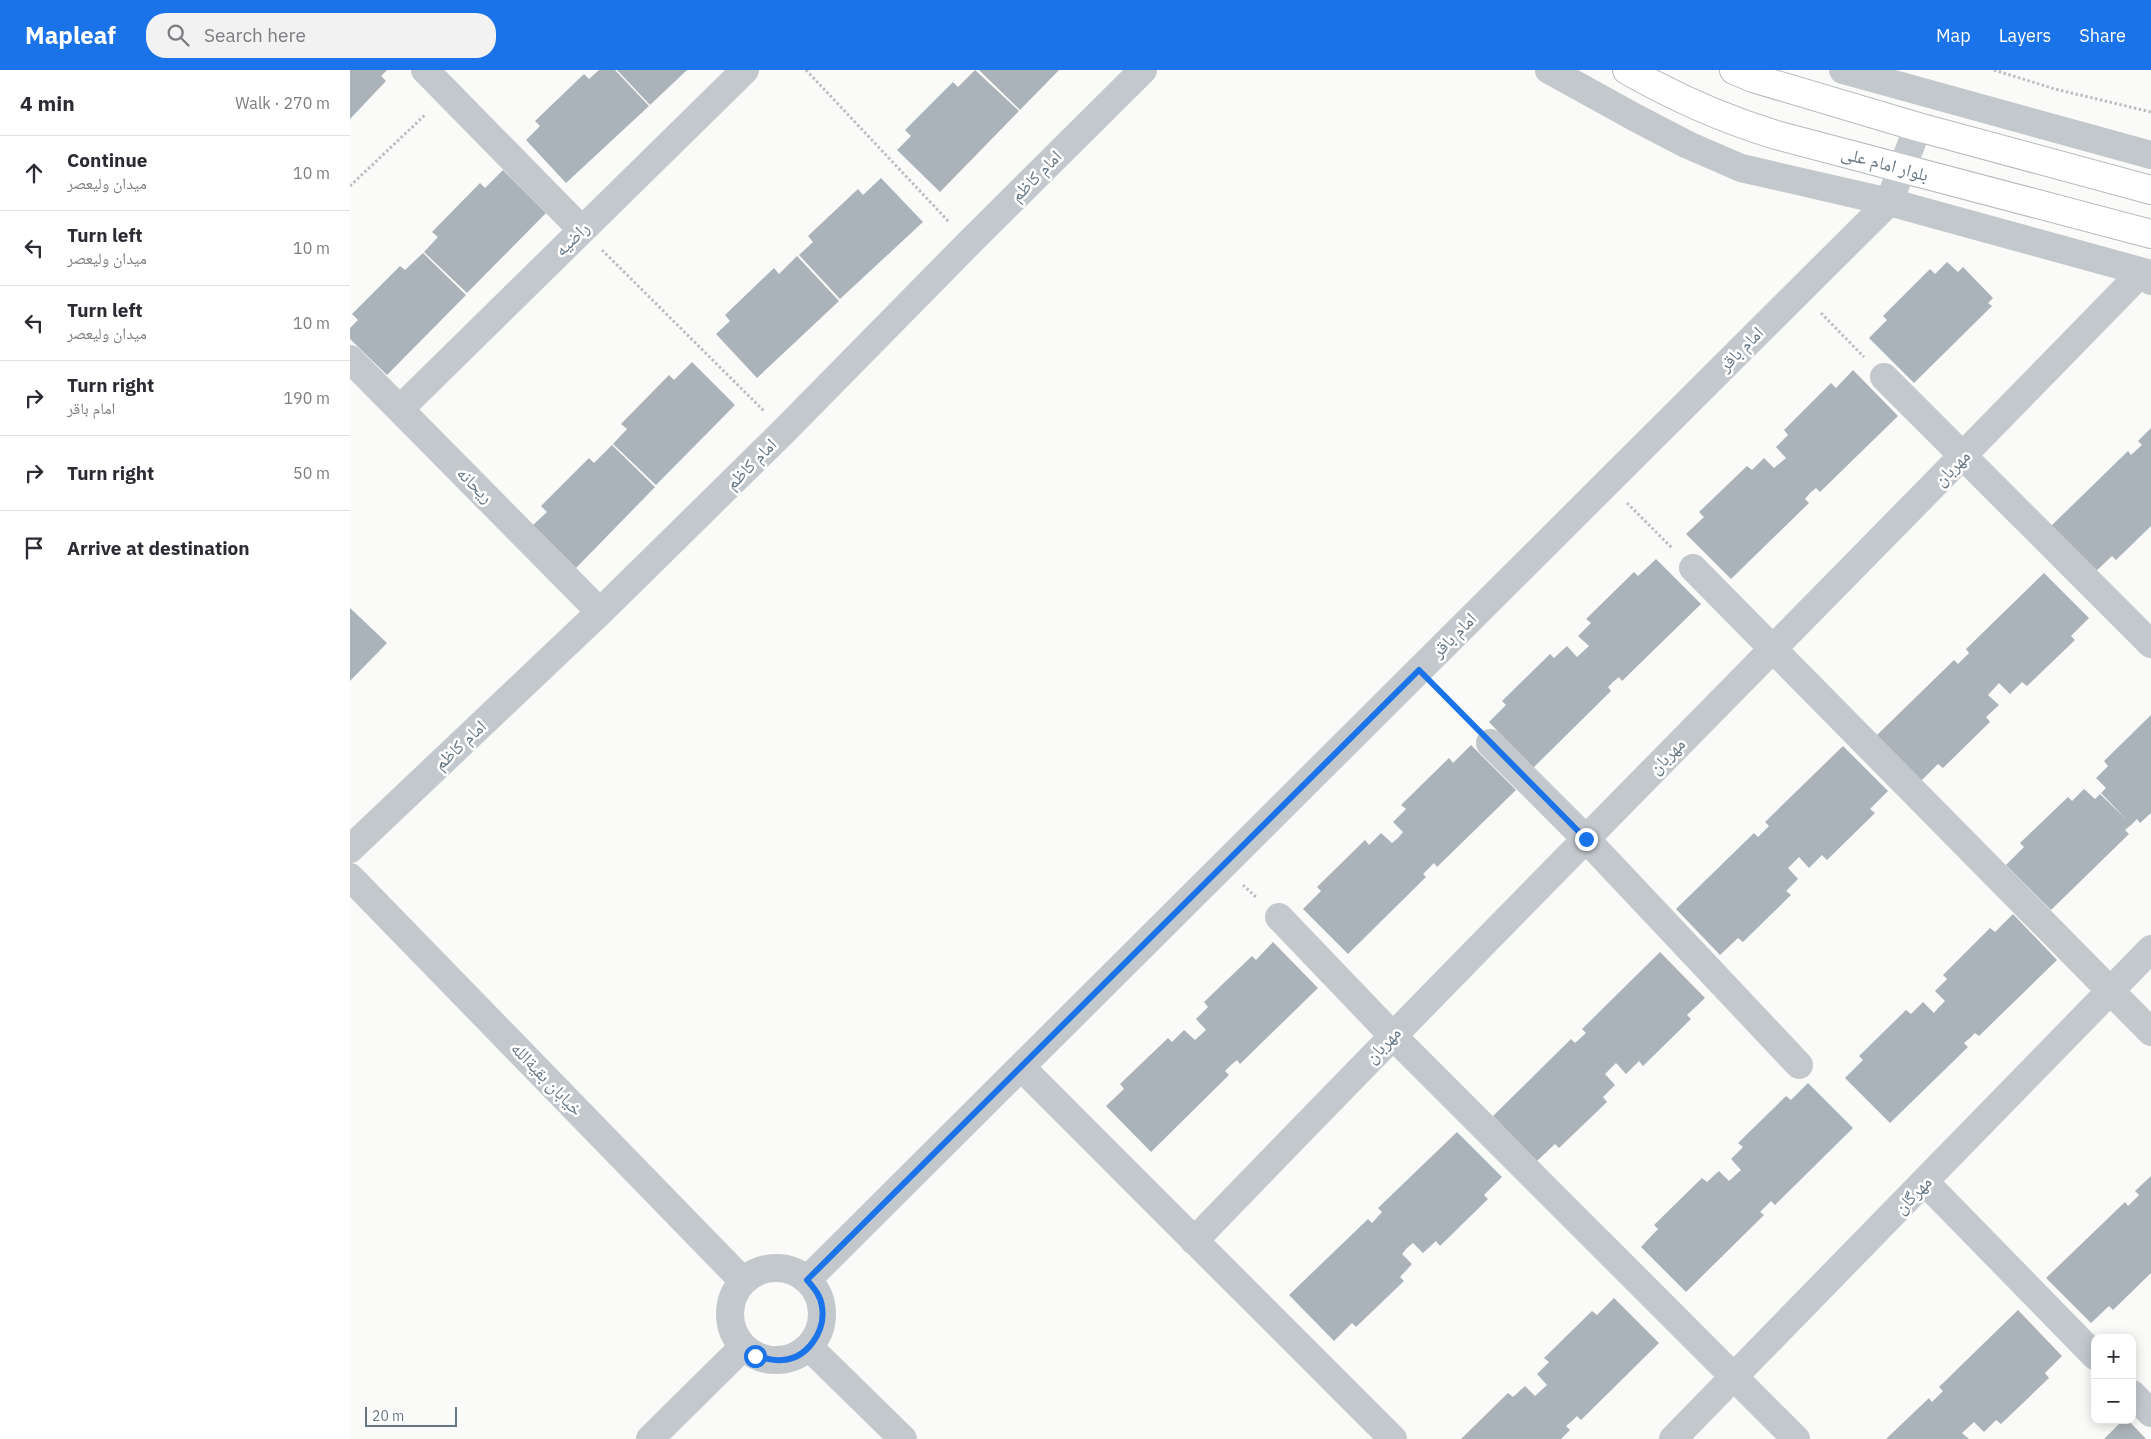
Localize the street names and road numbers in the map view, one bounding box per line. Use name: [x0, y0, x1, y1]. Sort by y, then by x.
street label: بلوار امام علی: [1839, 141, 1931, 187]
street label: امام کاظم: [1005, 145, 1067, 207]
street label: راضیه: [549, 216, 594, 261]
street label: امام باقر: [1713, 321, 1769, 377]
street label: امام کاظم: [720, 433, 782, 495]
street label: مهربان: [1929, 445, 1975, 491]
street label: ریحانه: [452, 461, 499, 508]
street label: امام باقر: [1426, 607, 1482, 663]
street label: امام کاظم: [429, 715, 491, 775]
street label: مهربان: [1644, 733, 1690, 779]
street label: مهربان: [1360, 1021, 1406, 1068]
street label: خیابان بقیةالله: [506, 1037, 588, 1120]
street label: مهرگان: [1889, 1171, 1937, 1219]

